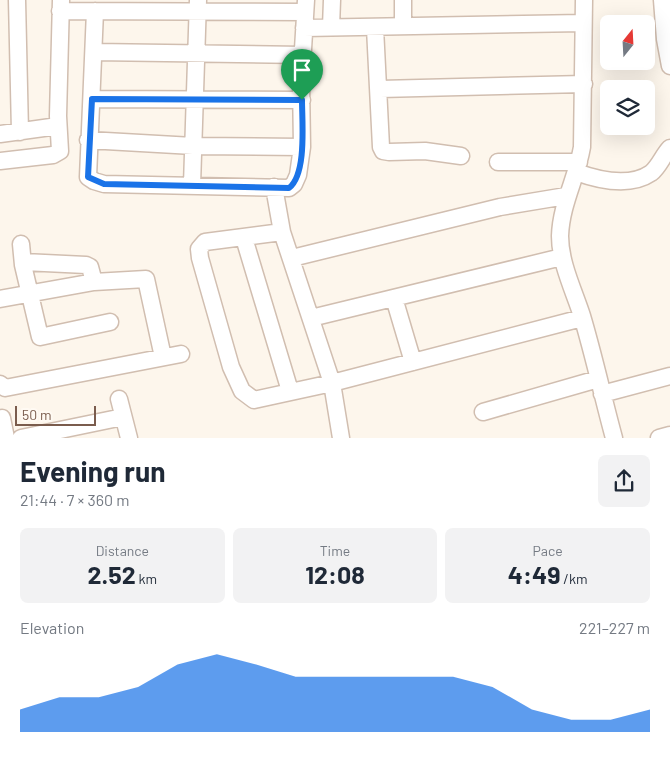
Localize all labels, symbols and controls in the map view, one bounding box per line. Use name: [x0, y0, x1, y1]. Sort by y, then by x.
north arrow: [600, 15, 655, 70]
map controls: [600, 15, 655, 135]
pin: [281, 49, 323, 100]
icon: arrive: [288, 56, 316, 84]
button: layers: [600, 80, 655, 135]
scale bar: [15, 403, 96, 426]
text: 50 m: [22, 406, 51, 423]
text: Evening run: [20, 454, 166, 488]
button: share: [598, 455, 650, 507]
text: 21:44 · 7 × 360 m: [20, 490, 129, 509]
text: Distance: [96, 542, 149, 559]
text: Time: [320, 542, 350, 559]
text: Pace: [533, 542, 563, 559]
text: 2.52: [88, 559, 136, 589]
text: 12:08: [305, 559, 365, 589]
text: 4:49: [508, 559, 560, 589]
text: km: [136, 570, 157, 587]
text: /km: [560, 570, 587, 587]
text: Elevation: [20, 618, 84, 637]
text: 221–227 m: [579, 618, 650, 637]

